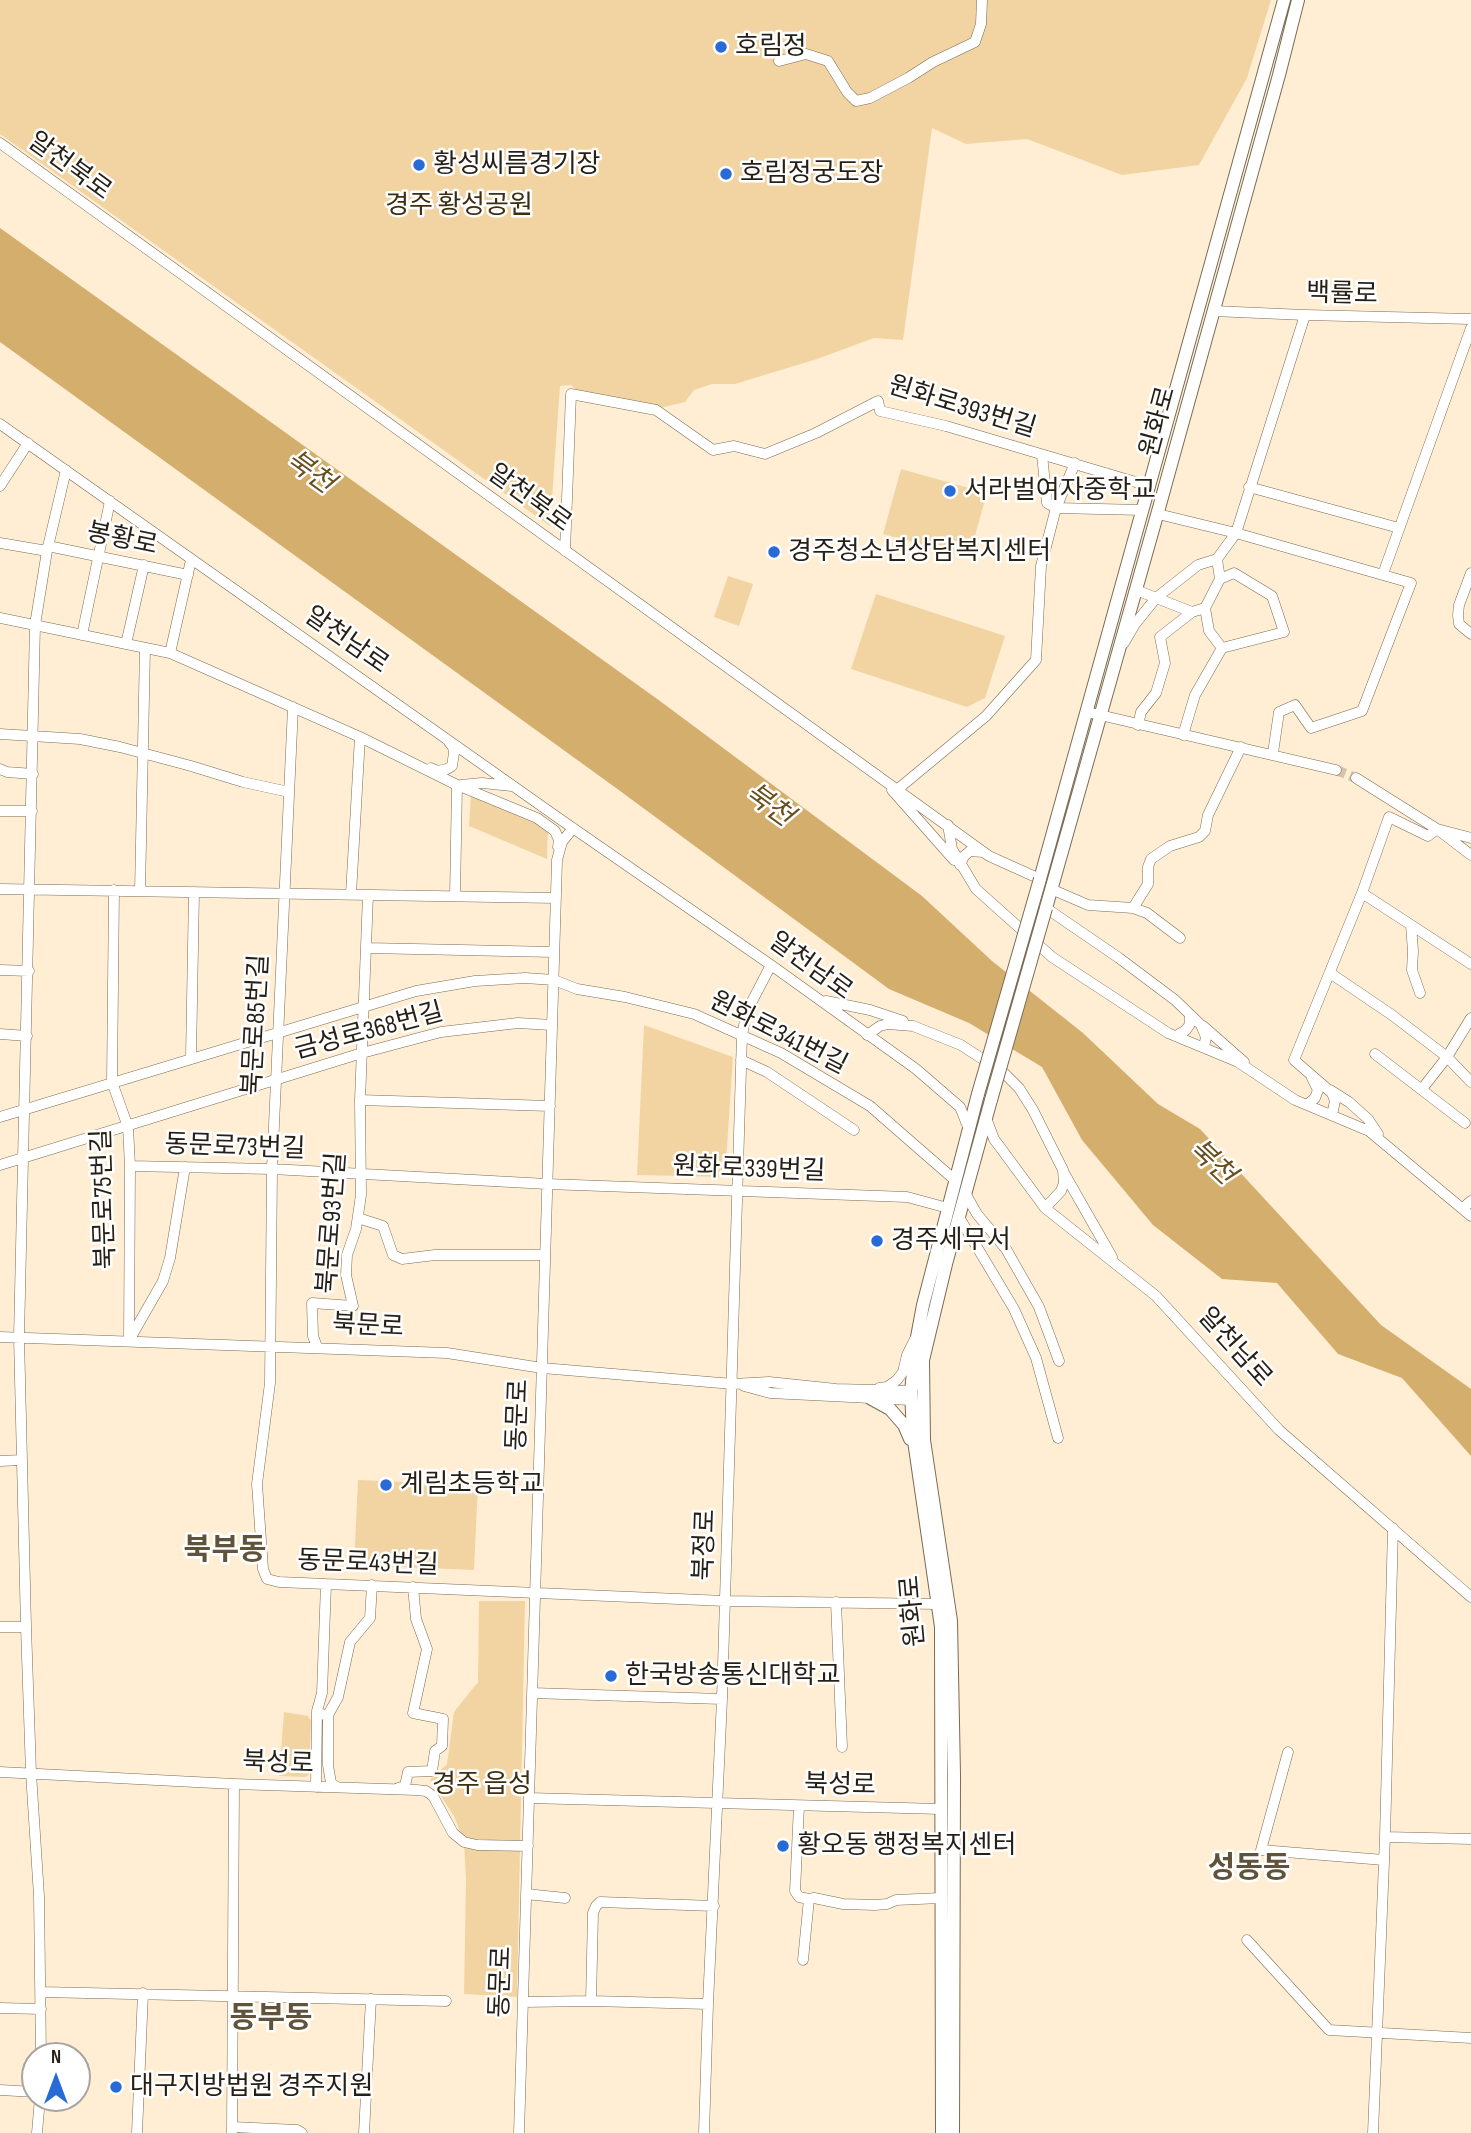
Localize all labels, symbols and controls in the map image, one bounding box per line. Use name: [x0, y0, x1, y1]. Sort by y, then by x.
place label: 호림정: [735, 31, 807, 63]
marker: 호림정: [713, 39, 729, 55]
street label: 알천북로: [21, 126, 117, 208]
place label: 황성씨름경기장: [433, 149, 600, 181]
marker: 황성씨름경기장: [411, 157, 427, 173]
place label: 호림정궁도장: [740, 158, 884, 190]
marker: 호림정궁도장: [718, 166, 734, 182]
park label: 경주 황성공원: [385, 190, 533, 222]
street label: 백률로: [1306, 279, 1378, 311]
street label: 원화로393번길: [884, 371, 1040, 445]
street label: 원화로: [1135, 383, 1183, 461]
water label: 북천: [278, 444, 340, 502]
street label: 알천북로: [481, 458, 577, 540]
place label: 서라벌여자중학교: [964, 475, 1155, 507]
marker: 서라벌여자중학교: [942, 483, 958, 499]
street label: 봉황로: [84, 517, 160, 563]
place label: 경주청소년상담복지센터: [788, 536, 1051, 568]
marker: 경주청소년상담복지센터: [766, 544, 782, 560]
street label: 알천남로: [298, 601, 394, 681]
water label: 북천: [737, 777, 799, 835]
street label: 알천남로: [762, 926, 858, 1008]
street label: 북문로85번길: [238, 954, 276, 1096]
street label: 원화로341번길: [704, 986, 852, 1082]
street label: 금성로368번길: [291, 997, 447, 1067]
street label: 북문로75번길: [87, 1128, 123, 1270]
street label: 동문로73번길: [164, 1130, 306, 1166]
water label: 북천: [1181, 1133, 1241, 1193]
street label: 북문로93번길: [312, 1151, 354, 1295]
street label: 원화로339번길: [672, 1152, 826, 1188]
place label: 경주세무서: [891, 1225, 1011, 1257]
marker: 경주세무서: [869, 1233, 885, 1249]
street label: 알천남로: [1190, 1302, 1278, 1394]
street label: 북문로: [331, 1310, 405, 1344]
street label: 동문로: [502, 1379, 536, 1451]
place label: 계림초등학교: [400, 1469, 544, 1501]
marker: 계림초등학교: [378, 1477, 394, 1493]
street label: 북정로: [689, 1509, 723, 1581]
district label: 북부동: [184, 1533, 266, 1569]
street label: 동문로43번길: [297, 1546, 439, 1582]
street label: 원화로: [895, 1574, 933, 1648]
place label: 한국방송통신대학교: [625, 1660, 840, 1692]
marker: 한국방송통신대학교: [603, 1668, 619, 1684]
street label: 북성로: [242, 1747, 314, 1781]
park label: 경주 읍성: [432, 1769, 532, 1801]
street label: 북성로: [804, 1770, 876, 1802]
place label: 황오동 행정복지센터: [797, 1830, 1016, 1862]
marker: 황오동 행정복지센터: [775, 1838, 791, 1854]
district label: 성동동: [1208, 1851, 1290, 1887]
street label: 동문로: [485, 1946, 519, 2018]
district label: 동부동: [230, 2001, 312, 2037]
north arrow: [21, 2042, 91, 2112]
text: N: [51, 2046, 61, 2069]
place label: 대구지방법원 경주지원: [130, 2071, 373, 2103]
marker: 대구지방법원 경주지원: [108, 2079, 124, 2095]

